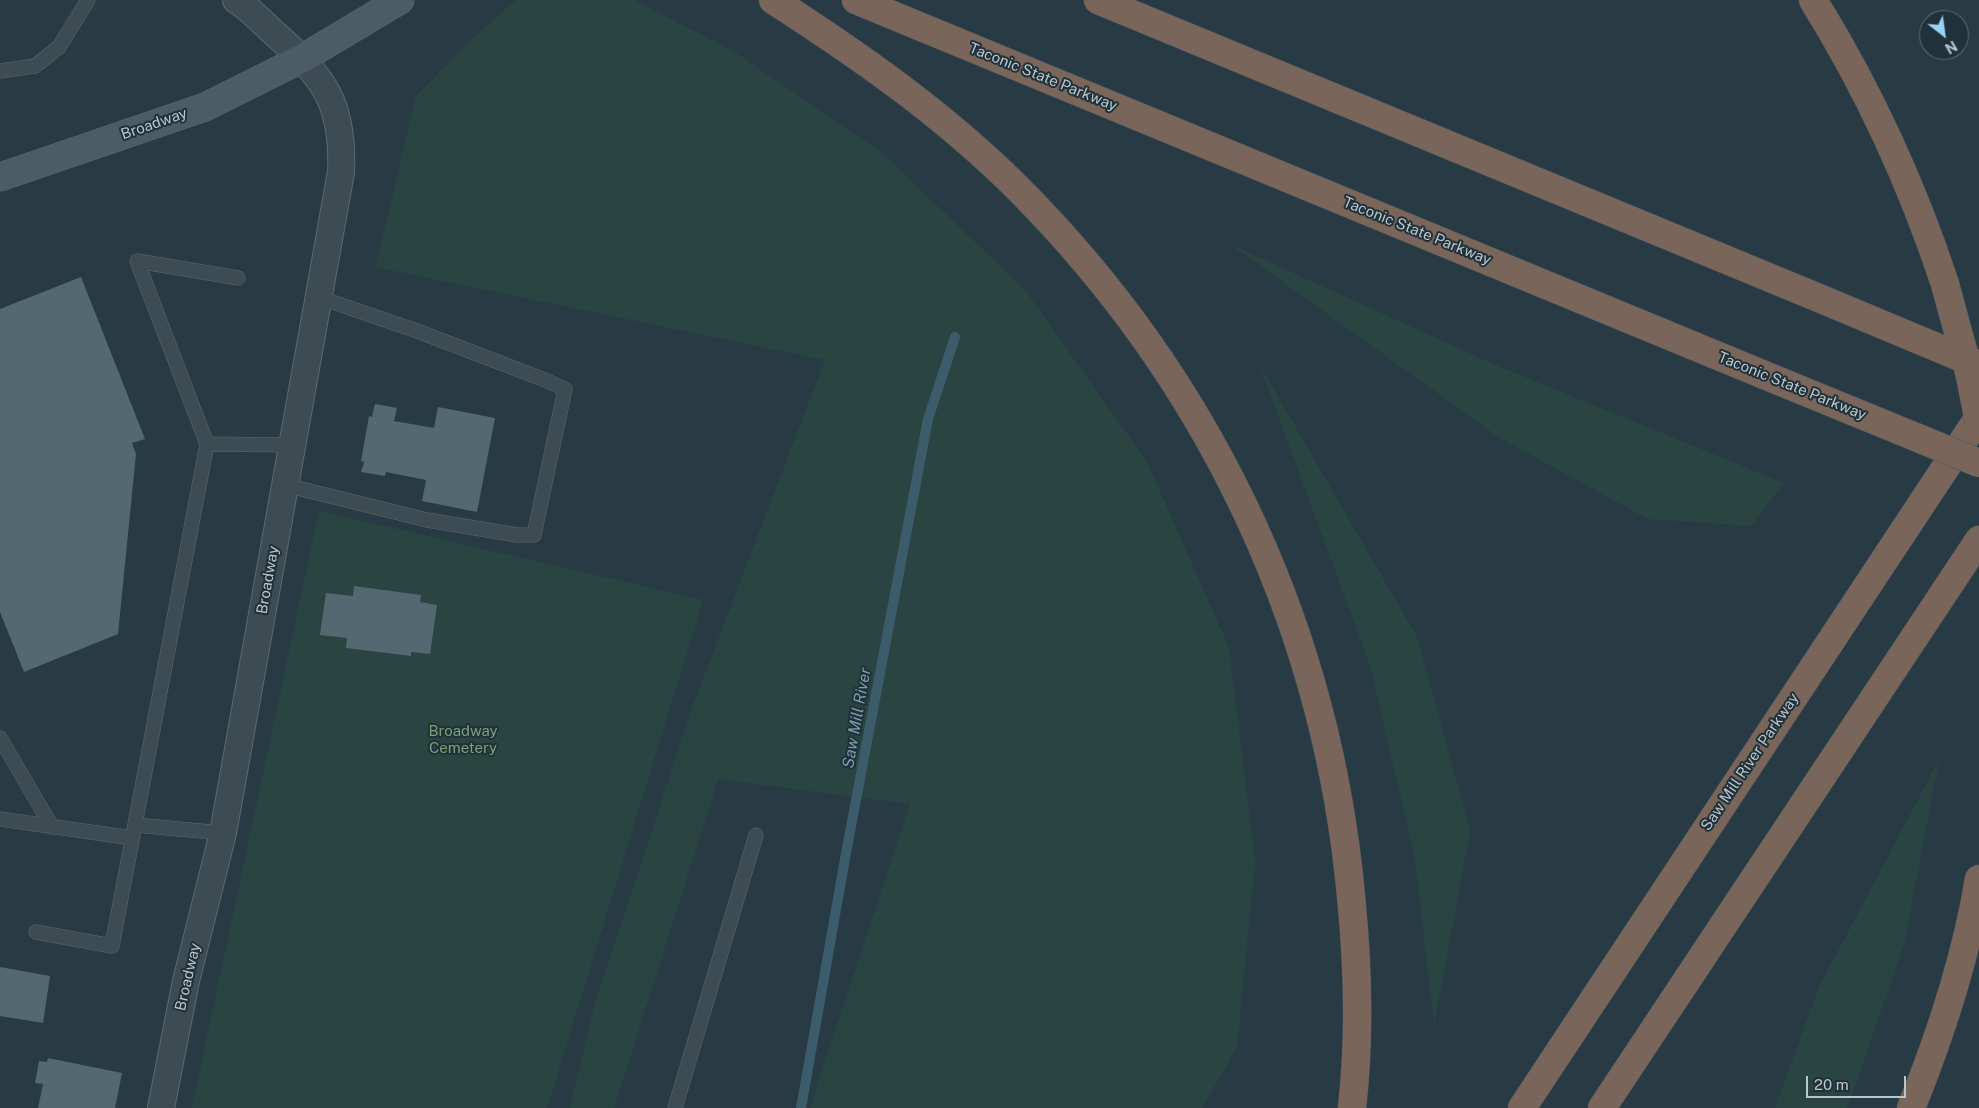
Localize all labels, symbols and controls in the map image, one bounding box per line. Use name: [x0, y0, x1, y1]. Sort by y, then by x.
north arrow: [1919, 10, 1969, 60]
text: N: [1942, 37, 1960, 57]
street label: Taconic State Parkway: [966, 39, 1120, 115]
street label: Broadway: [118, 104, 190, 144]
street label: Taconic State Parkway: [1340, 193, 1494, 269]
street label: Taconic State Parkway: [1715, 348, 1869, 424]
street label: Broadway: [253, 544, 283, 616]
water label: Saw Mill River: [839, 666, 875, 770]
street label: Saw Mill River Parkway: [1697, 690, 1803, 834]
park label: Broadway Cemetery: [428, 722, 498, 757]
street label: Broadway: [171, 941, 205, 1013]
scale bar: [1809, 1066, 1909, 1098]
text: 20 m: [1814, 1076, 1849, 1093]

